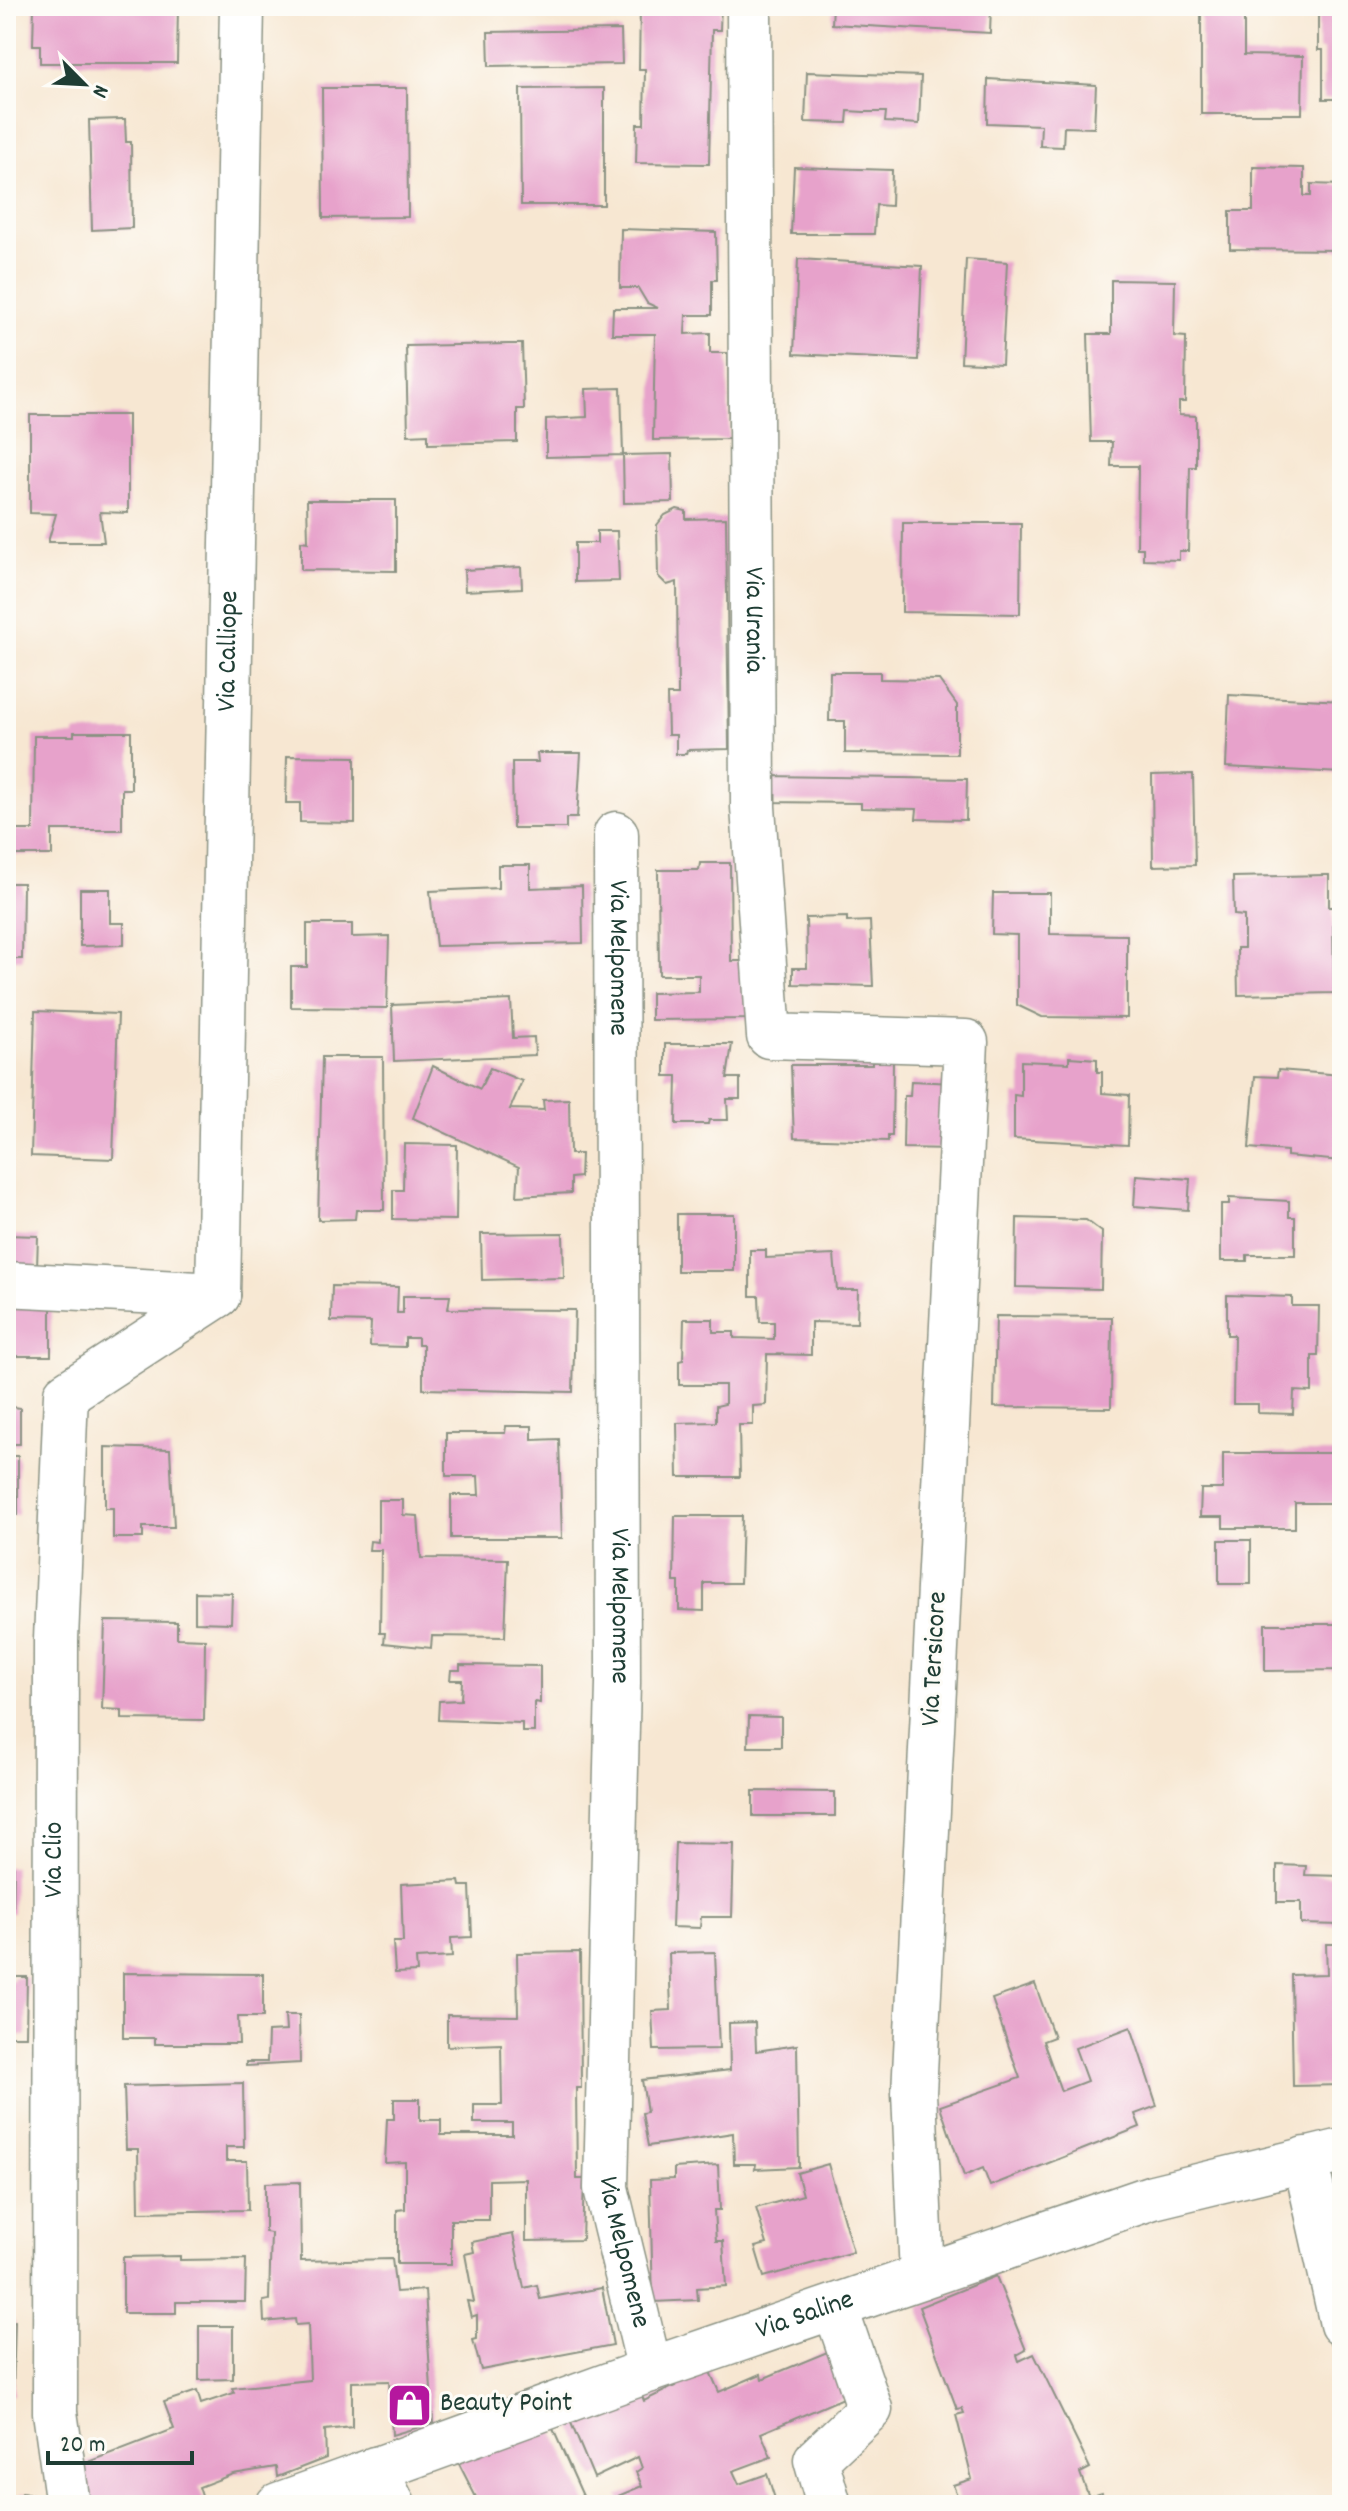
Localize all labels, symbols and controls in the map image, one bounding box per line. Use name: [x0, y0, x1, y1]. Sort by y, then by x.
north arrow: [44, 44, 124, 124]
text: N: [83, 79, 115, 102]
street label: Via Urania: [732, 567, 772, 674]
street label: Via Calliope: [209, 590, 251, 712]
street label: Via Melpomene: [596, 880, 636, 1036]
street label: Via Melpomene: [598, 1528, 638, 1684]
street label: Via Tersicore: [912, 1590, 960, 1728]
street label: Via Clio: [36, 1822, 76, 1898]
street label: Via Melpomene: [586, 2175, 659, 2332]
street label: Via Saline: [751, 2281, 859, 2352]
shop icon: Beauty Point: [385, 2381, 433, 2429]
place label: Beauty Point: [440, 2385, 572, 2425]
scale bar: [48, 2415, 192, 2465]
text: 20 m: [60, 2429, 106, 2463]

